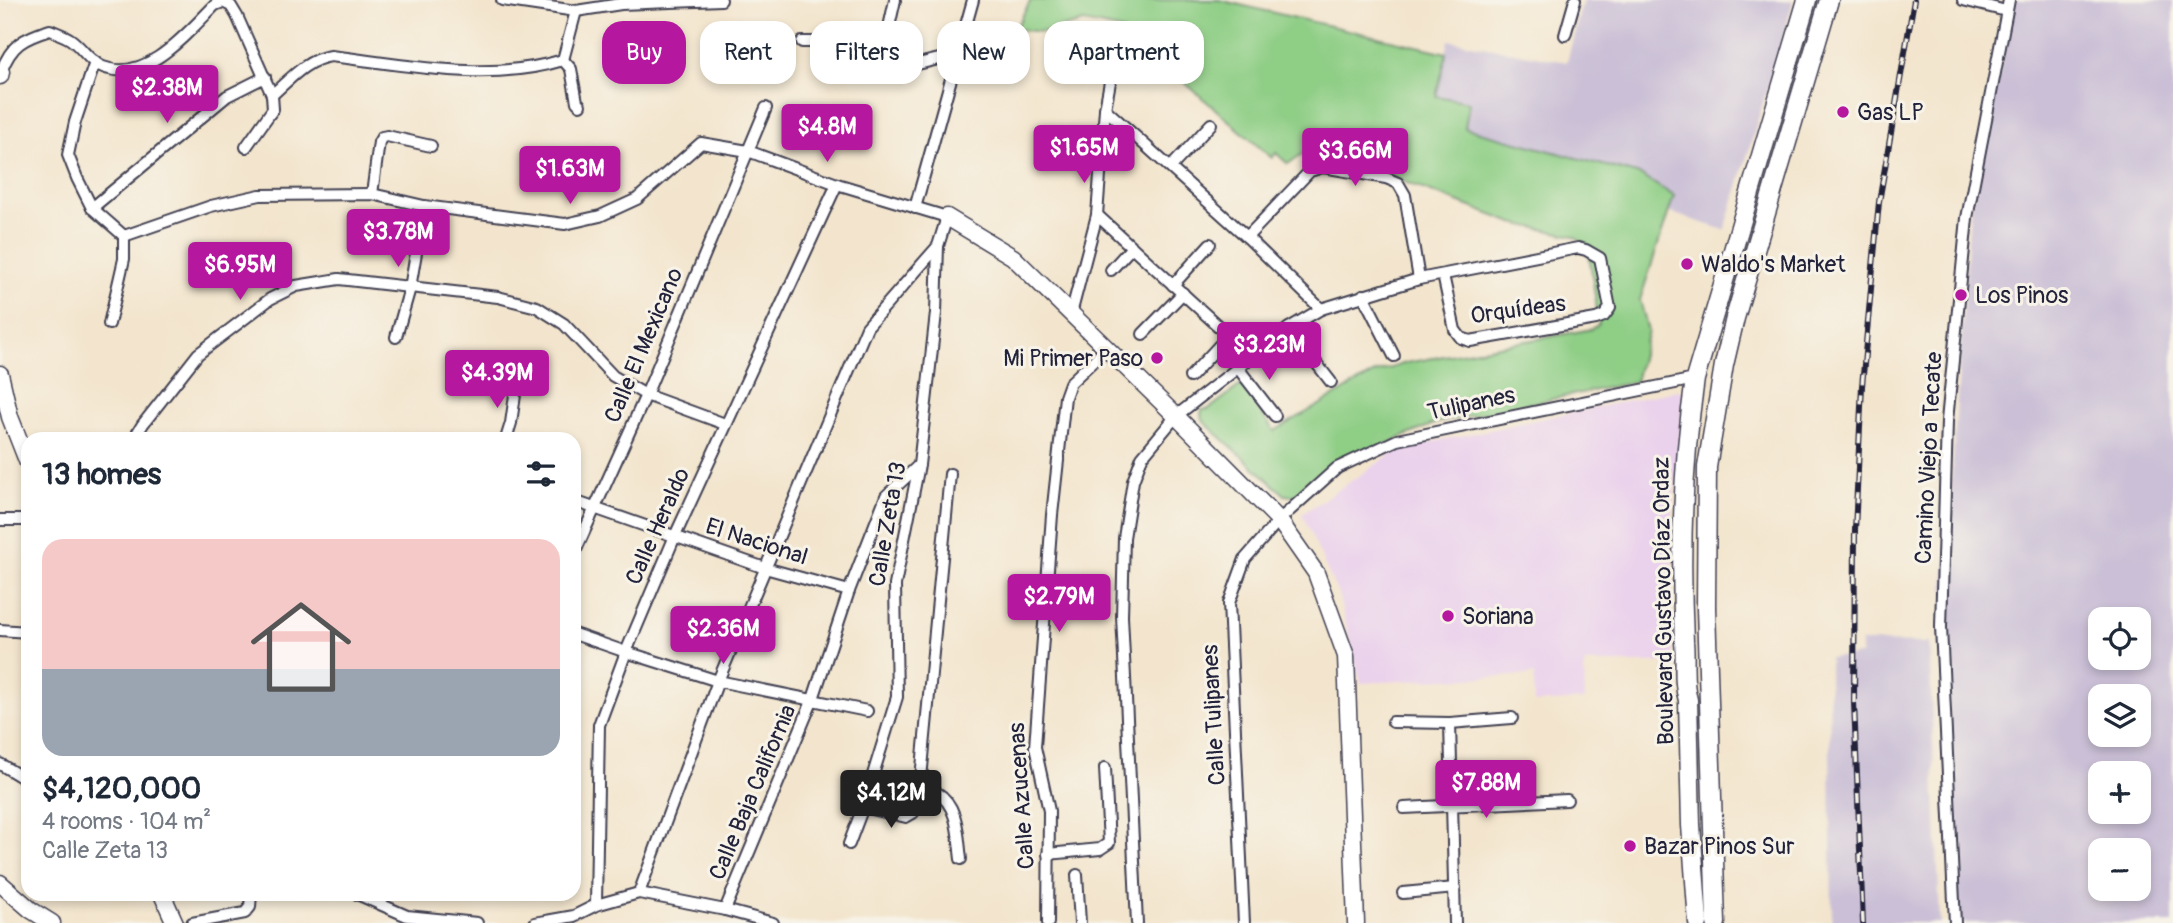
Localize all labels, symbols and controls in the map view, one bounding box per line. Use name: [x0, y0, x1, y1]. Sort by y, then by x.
chip: Buy: [602, 21, 686, 84]
chip: Rent: [700, 21, 796, 84]
chip: Filters: [810, 21, 923, 84]
chip: New: [937, 21, 1030, 84]
chip: Apartment: [1044, 21, 1204, 84]
pin: $2.38M: [110, 66, 224, 125]
text: $2.38M: [131, 73, 203, 102]
place label: Gas LP: [1857, 98, 1924, 127]
pin: $4.8M: [778, 104, 876, 164]
marker: Gas LP: [1835, 104, 1851, 120]
text: $4.8M: [798, 112, 857, 141]
pin: $1.65M: [1027, 125, 1141, 185]
pin: $3.66M: [1298, 128, 1412, 188]
text: $1.65M: [1050, 133, 1118, 162]
text: $3.66M: [1318, 136, 1392, 165]
pin: $1.63M: [513, 146, 627, 206]
text: $1.63M: [535, 154, 605, 183]
pin: $3.78M: [341, 210, 455, 269]
text: $3.78M: [363, 217, 433, 246]
pin: $6.95M: [183, 243, 297, 302]
text: $6.95M: [204, 250, 276, 279]
place label: Waldo's Market: [1701, 250, 1846, 279]
marker: Waldo's Market: [1679, 256, 1695, 272]
street label: Calle El Mexicano: [598, 263, 689, 427]
place label: Los Pinos: [1975, 281, 2068, 310]
marker: Los Pinos: [1953, 287, 1969, 303]
street label: Orquídeas: [1469, 288, 1567, 330]
pin: $3.23M: [1212, 322, 1326, 382]
text: $3.23M: [1233, 330, 1305, 359]
place label: Mi Primer Paso: [1003, 344, 1143, 373]
pin: $4.39M: [440, 350, 554, 410]
marker: Mi Primer Paso: [1149, 350, 1165, 366]
street label: Camino Viejo a Tecate: [1908, 350, 1949, 565]
text: $4.39M: [461, 358, 533, 387]
street label: Tulipanes: [1425, 380, 1518, 427]
icon: filters: [522, 455, 560, 493]
text: 13 homes: [42, 456, 161, 493]
street label: Boulevard Gustavo Díaz Ordaz: [1646, 457, 1681, 745]
street label: Calle Zeta 13: [862, 460, 913, 589]
street label: Calle Heraldo: [619, 463, 696, 589]
street label: El Nacional: [702, 511, 812, 572]
pin: $2.79M: [1002, 574, 1116, 634]
text: $2.79M: [1024, 582, 1094, 611]
icon: home: [238, 584, 364, 710]
place label: Soriana: [1462, 602, 1534, 631]
pin: $2.36M: [666, 606, 780, 666]
map controls: [2088, 607, 2151, 901]
button: locate: [2088, 607, 2151, 670]
marker: Soriana: [1440, 608, 1456, 624]
text: $2.36M: [686, 614, 760, 643]
street label: Calle Tulipanes: [1195, 644, 1232, 786]
button: layers: [2088, 684, 2151, 747]
street label: Calle Baja California: [702, 700, 802, 884]
street label: Calle Azucenas: [1002, 722, 1041, 870]
pin: $7.88M: [1429, 760, 1543, 820]
button: +: [2088, 761, 2151, 824]
text: $7.88M: [1451, 768, 1521, 797]
text: $4,120,000: [42, 770, 201, 807]
pin: $4.12M: [834, 770, 948, 830]
text: $4.12M: [856, 778, 926, 807]
text: 4 rooms · 104 m²: [42, 807, 211, 836]
place label: Bazar Pinos Sur: [1644, 832, 1794, 861]
text: Calle Zeta 13: [42, 836, 168, 865]
marker: Bazar Pinos Sur: [1622, 838, 1638, 854]
button: −: [2088, 838, 2151, 901]

